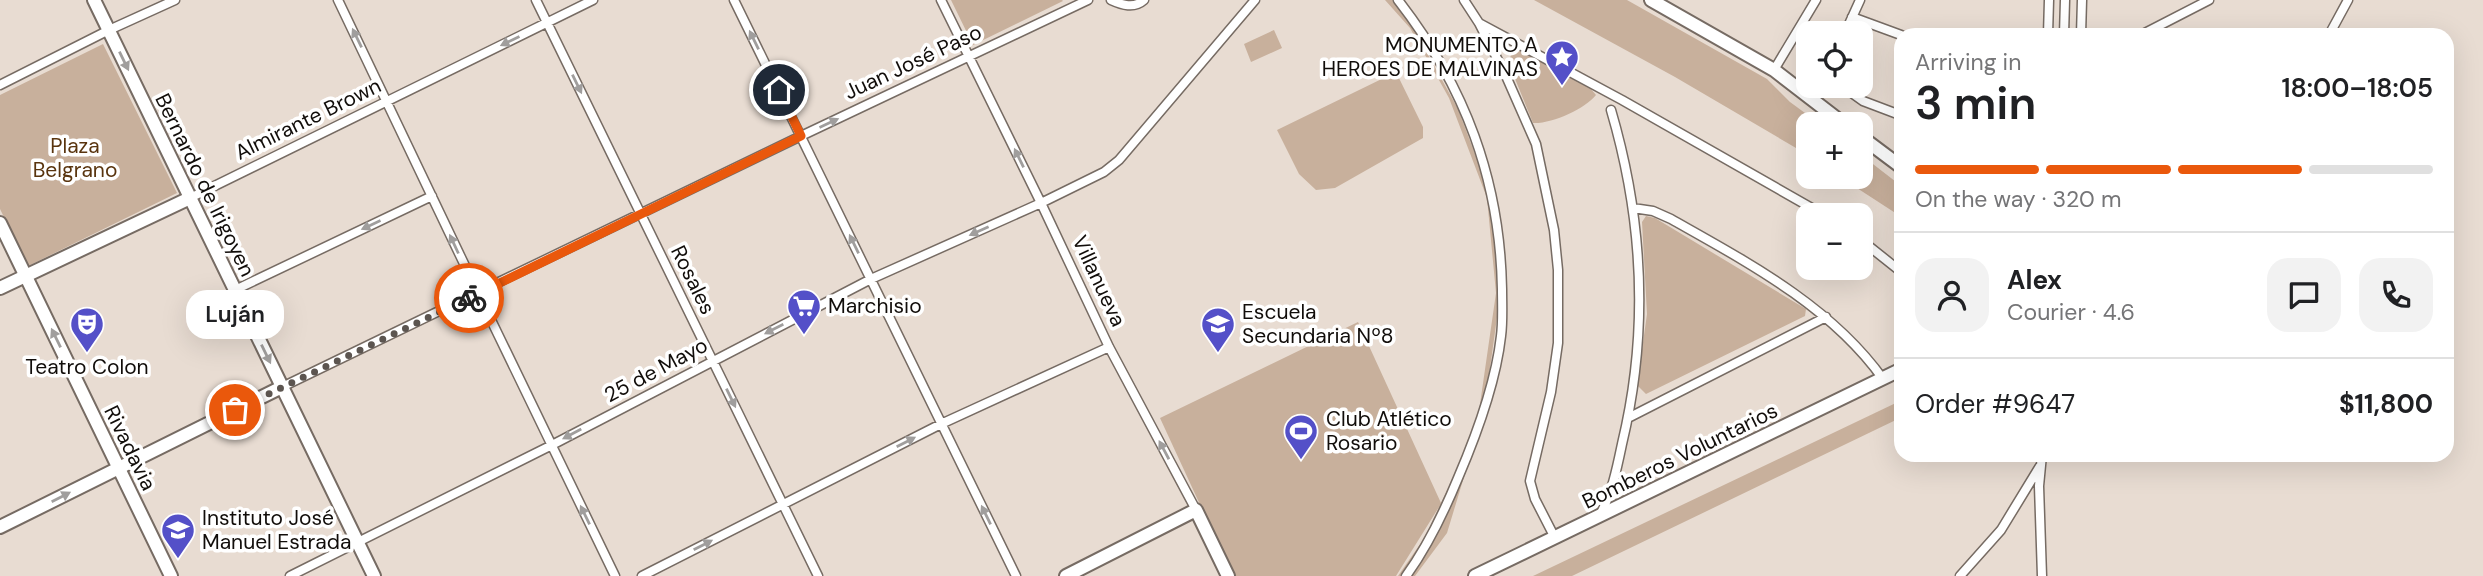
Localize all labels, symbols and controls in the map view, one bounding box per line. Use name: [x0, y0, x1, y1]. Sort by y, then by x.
street label: Juan José Paso: [840, 18, 986, 106]
map controls: [1796, 21, 1873, 280]
button: locate: [1796, 21, 1873, 98]
one-way arrow: [351, 28, 363, 48]
one-way arrow: [748, 30, 759, 50]
place label: MONUMENTO A HEROES DE MALVINAS: [1322, 31, 1538, 83]
one-way arrow: [500, 36, 520, 47]
place icon: MONUMENTO A HEROES DE MALVINAS: [1543, 38, 1581, 87]
text: Arriving in: [1915, 47, 2021, 77]
one-way arrow: [118, 51, 130, 71]
pin: [749, 60, 809, 120]
icon: home: [760, 71, 798, 109]
text: 18:00–18:05: [2282, 71, 2433, 105]
street label: Almirante Brown: [230, 72, 386, 166]
text: 3 min: [1915, 73, 2036, 133]
one-way arrow: [572, 74, 583, 94]
street label: Bernardo de Irigoyen: [148, 89, 262, 281]
button: +: [1796, 112, 1873, 189]
one-way arrow: [819, 117, 839, 128]
park label: Plaza Belgrano: [33, 132, 117, 184]
one-way arrow: [1014, 148, 1026, 168]
text: On the way · 320 m: [1915, 184, 2121, 214]
button: −: [1796, 203, 1873, 280]
one-way arrow: [361, 220, 381, 231]
one-way arrow: [969, 225, 989, 237]
street label: Villanueva: [1066, 231, 1132, 331]
one-way arrow: [449, 234, 460, 254]
one-way arrow: [848, 234, 859, 254]
street label: Rosales: [664, 241, 722, 319]
button: person: [1915, 258, 1989, 332]
button: chat: [2267, 258, 2341, 332]
button: phone: [2359, 258, 2433, 332]
courier: [434, 263, 504, 333]
text: Alex: [2007, 263, 2062, 297]
icon: bike: [450, 279, 488, 317]
supermarket icon: Marchisio: [785, 287, 823, 336]
callout: Luján: [186, 291, 284, 340]
place label: Marchisio: [828, 292, 922, 320]
text: Courier · 4.6: [2007, 297, 2135, 327]
place label: Escuela Secundaria Nº8: [1242, 298, 1394, 350]
text: Luján: [205, 299, 265, 329]
theatre icon: Teatro Colon: [68, 305, 106, 354]
school or university icon: Escuela Secundaria Nº8: [1199, 305, 1237, 354]
one-way arrow: [764, 323, 784, 334]
one-way arrow: [50, 328, 61, 348]
street label: 25 de Mayo: [599, 331, 713, 409]
one-way arrow: [260, 344, 272, 364]
place label: Teatro Colon: [25, 353, 149, 381]
pin: [205, 380, 265, 440]
text: Order #9647: [1915, 387, 2075, 421]
text: $11,800: [2339, 387, 2433, 421]
one-way arrow: [726, 388, 737, 408]
icon: bag: [216, 391, 254, 429]
street label: Bomberos Voluntarios: [1578, 396, 1782, 516]
street label: Rivadavia: [97, 401, 163, 495]
place label: Club Atlético Rosario: [1326, 405, 1452, 457]
sports icon: Club Atlético Rosario: [1282, 412, 1320, 461]
one-way arrow: [562, 428, 582, 440]
one-way arrow: [896, 437, 916, 448]
one-way arrow: [1158, 440, 1170, 460]
one-way arrow: [51, 491, 71, 502]
place label: Instituto José Manuel Estrada: [202, 504, 351, 556]
one-way arrow: [580, 505, 591, 525]
one-way arrow: [980, 505, 991, 525]
school or university icon: Instituto José Manuel Estrada: [159, 511, 197, 560]
one-way arrow: [693, 540, 713, 551]

